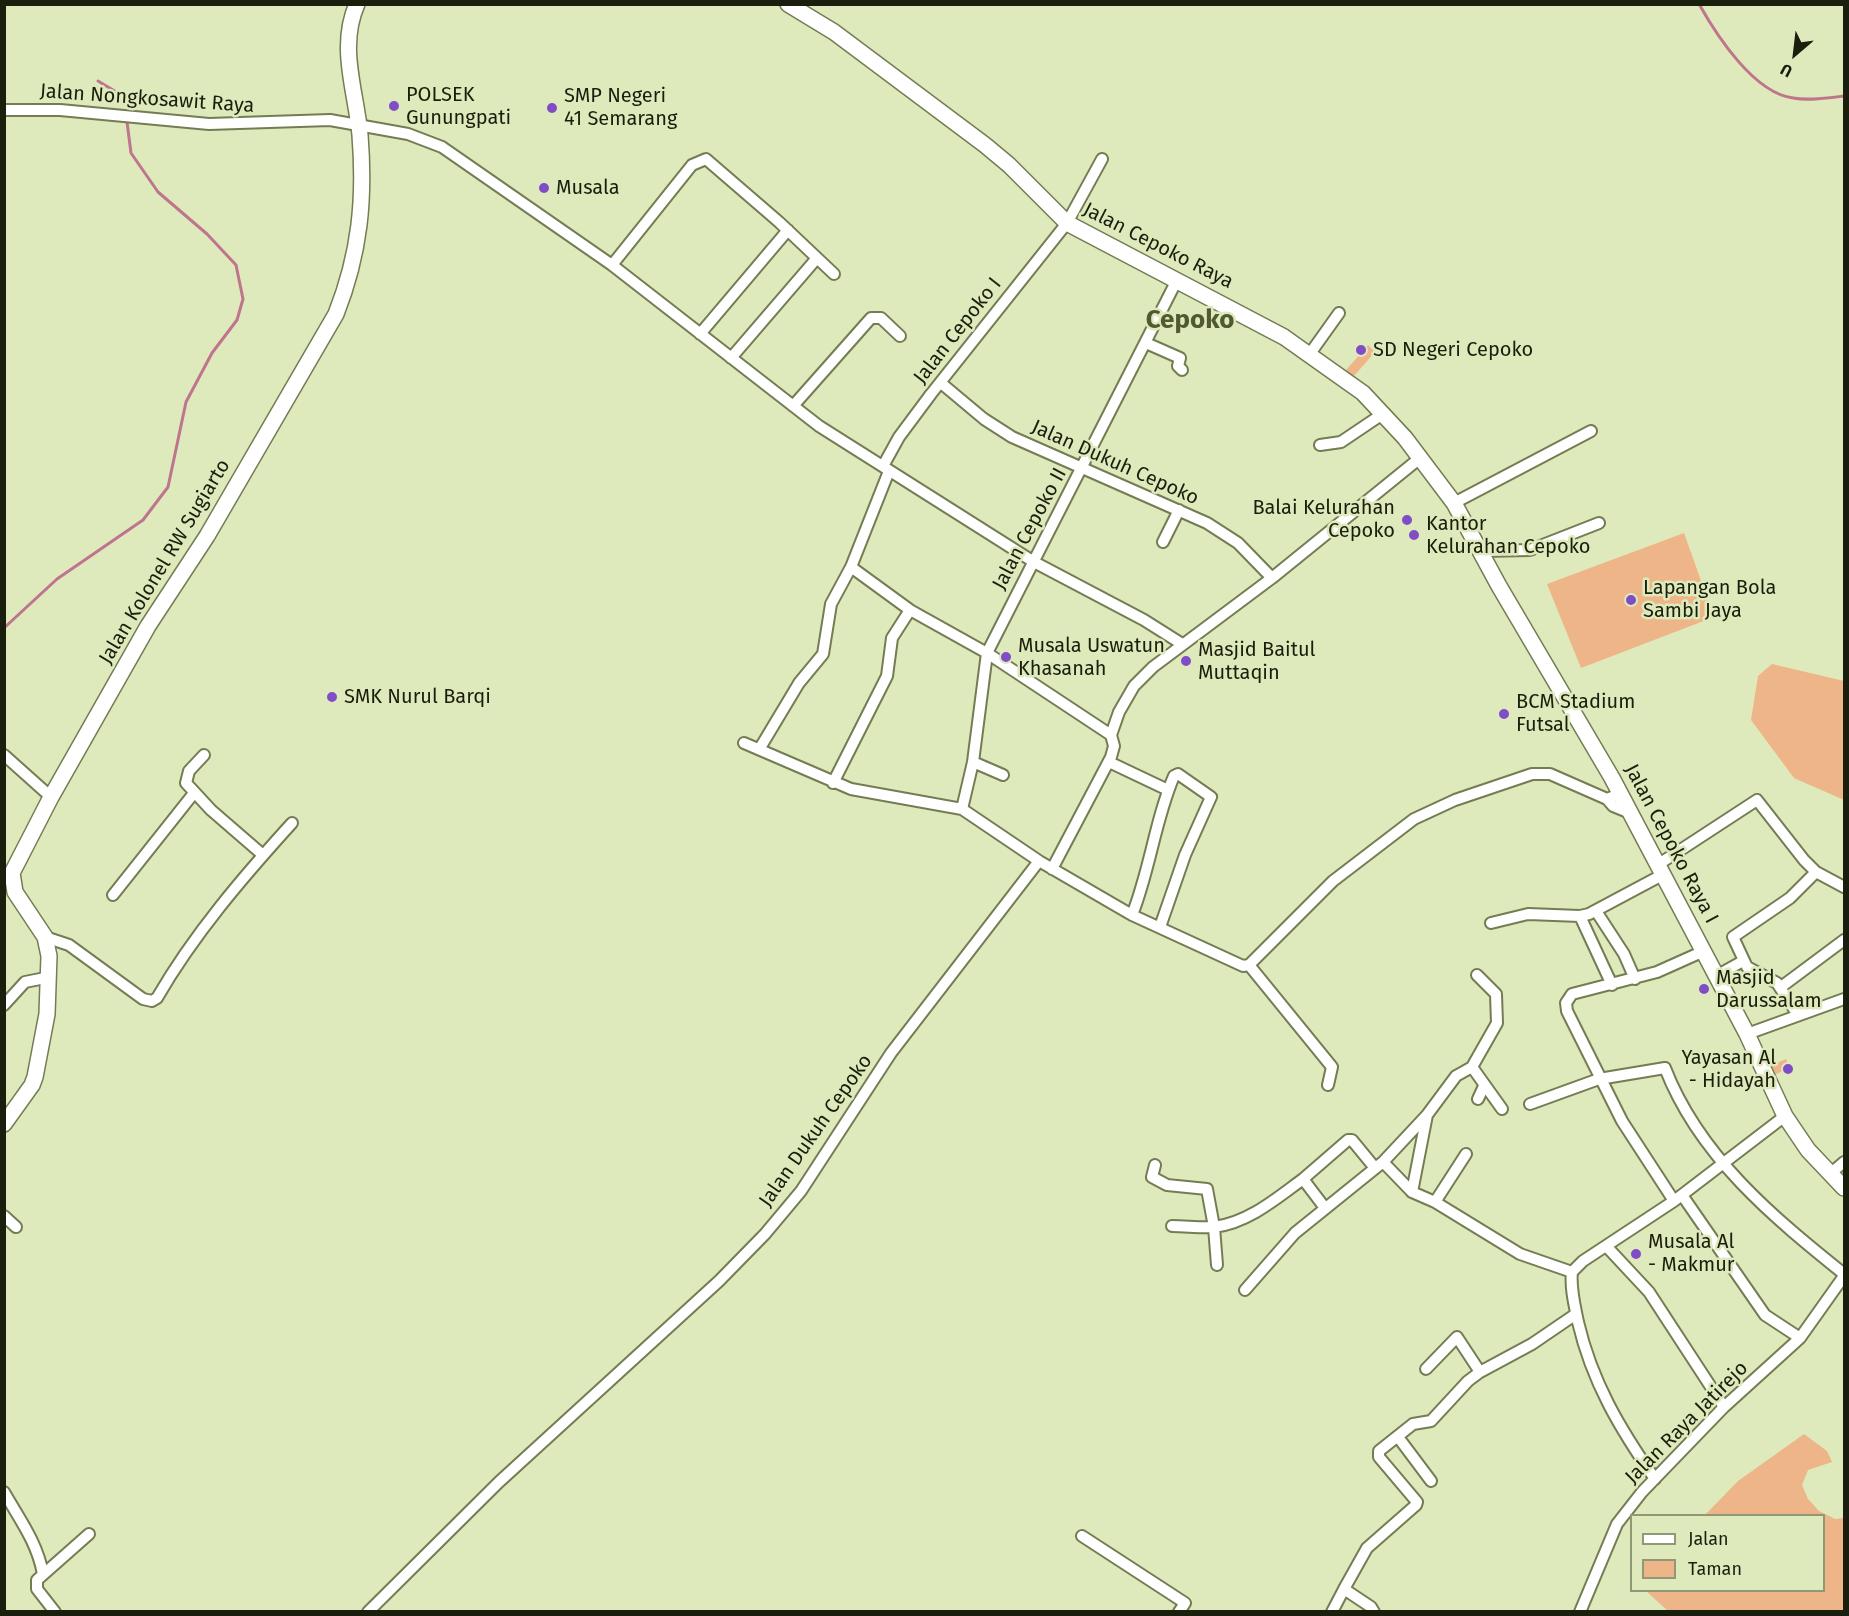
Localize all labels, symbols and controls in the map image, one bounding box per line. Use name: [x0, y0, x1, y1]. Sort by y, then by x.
north arrow: [1765, 24, 1825, 84]
text: U: [1777, 60, 1795, 81]
street label: Jalan Nongkosawit Raya: [39, 80, 255, 118]
place label: POLSEK Gunungpati: [406, 83, 511, 130]
place label: SMP Negeri 41 Semarang: [564, 84, 677, 131]
marker: POLSEK Gunungpati: [387, 99, 401, 113]
marker: SMP Negeri 41 Semarang: [545, 101, 559, 115]
place label: Musala: [556, 176, 620, 200]
marker: Musala: [537, 181, 551, 195]
street label: Jalan Cepoko Raya: [1079, 198, 1237, 294]
street label: Jalan Cepoko I: [909, 273, 1007, 389]
district label: Cepoko: [1146, 305, 1234, 337]
place label: SD Negeri Cepoko: [1373, 338, 1533, 362]
marker: SD Negeri Cepoko: [1354, 343, 1368, 357]
street label: Jalan Dukuh Cepoko: [1028, 415, 1202, 511]
street label: Jalan Kolonel RW Sugiarto: [94, 455, 236, 669]
street label: Jalan Cepoko II: [988, 464, 1072, 594]
place label: Balai Kelurahan Cepoko: [1252, 496, 1395, 543]
place label: Kantor Kelurahan Cepoko: [1426, 512, 1590, 559]
marker: Balai Kelurahan Cepoko: [1400, 513, 1414, 527]
marker: Kantor Kelurahan Cepoko: [1407, 528, 1421, 542]
place label: Lapangan Bola Sambi Jaya: [1643, 576, 1776, 623]
marker: Lapangan Bola Sambi Jaya: [1624, 593, 1638, 607]
place label: Musala Uswatun Khasanah: [1018, 634, 1165, 681]
place label: Masjid Baitul Muttaqin: [1198, 638, 1315, 685]
marker: Musala Uswatun Khasanah: [999, 650, 1013, 664]
marker: Masjid Baitul Muttaqin: [1179, 654, 1193, 668]
place label: SMK Nurul Barqi: [344, 685, 491, 709]
marker: SMK Nurul Barqi: [325, 690, 339, 704]
place label: BCM Stadium Futsal: [1516, 690, 1635, 737]
marker: BCM Stadium Futsal: [1497, 707, 1511, 721]
street label: Jalan Cepoko Raya I: [1619, 760, 1723, 928]
place label: Masjid Darussalam: [1716, 966, 1822, 1013]
marker: Masjid Darussalam: [1697, 982, 1711, 996]
place label: Yayasan Al - Hidayah: [1681, 1046, 1776, 1093]
street label: Jalan Dukuh Cepoko: [754, 1050, 878, 1212]
marker: Yayasan Al - Hidayah: [1781, 1062, 1795, 1076]
place label: Musala Al - Makmur: [1648, 1230, 1735, 1277]
marker: Musala Al - Makmur: [1629, 1247, 1643, 1261]
street label: Jalan Raya Jatirejo: [1621, 1357, 1753, 1489]
legend: [1630, 1514, 1825, 1592]
text: Jalan: [1688, 1528, 1729, 1550]
text: Taman: [1688, 1558, 1742, 1580]

